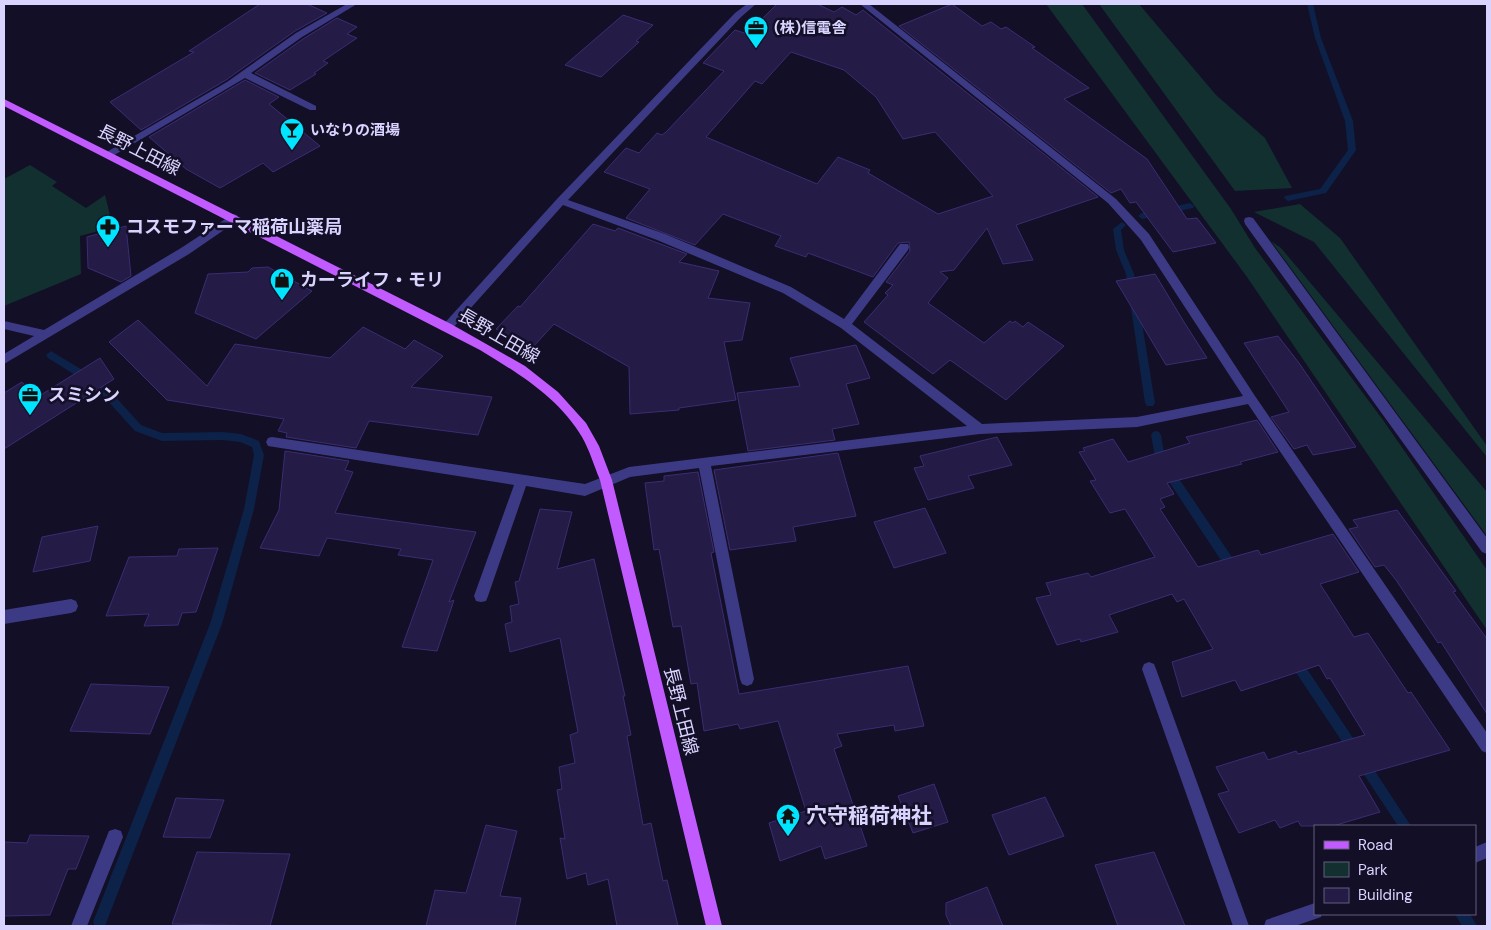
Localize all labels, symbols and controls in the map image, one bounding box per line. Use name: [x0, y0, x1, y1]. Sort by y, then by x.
office icon: (株)信電舎: [743, 15, 769, 49]
place label: (株)信電舎: [774, 18, 847, 38]
bar icon: いなりの酒場: [279, 117, 305, 151]
street label: 長野上田線: [93, 119, 185, 181]
place label: いなりの酒場: [310, 120, 400, 140]
pharmacy icon: コスモファーマ稲荷山薬局: [95, 214, 121, 248]
place label: コスモファーマ稲荷山薬局: [126, 215, 342, 239]
shop icon: カーライフ・モリ: [269, 267, 295, 301]
place label: カーライフ・モリ: [300, 268, 444, 292]
street label: 長野上田線: [454, 303, 544, 369]
office icon: スミシン: [17, 382, 43, 416]
place label: スミシン: [48, 383, 120, 407]
street label: 長野上田線: [658, 664, 704, 758]
place label: 穴守稲荷神社: [806, 802, 932, 830]
temple icon: 穴守稲荷神社: [775, 803, 801, 837]
legend: [1314, 825, 1476, 915]
text: Road: [1358, 835, 1393, 855]
text: Park: [1358, 860, 1388, 880]
text: Building: [1358, 885, 1413, 905]

